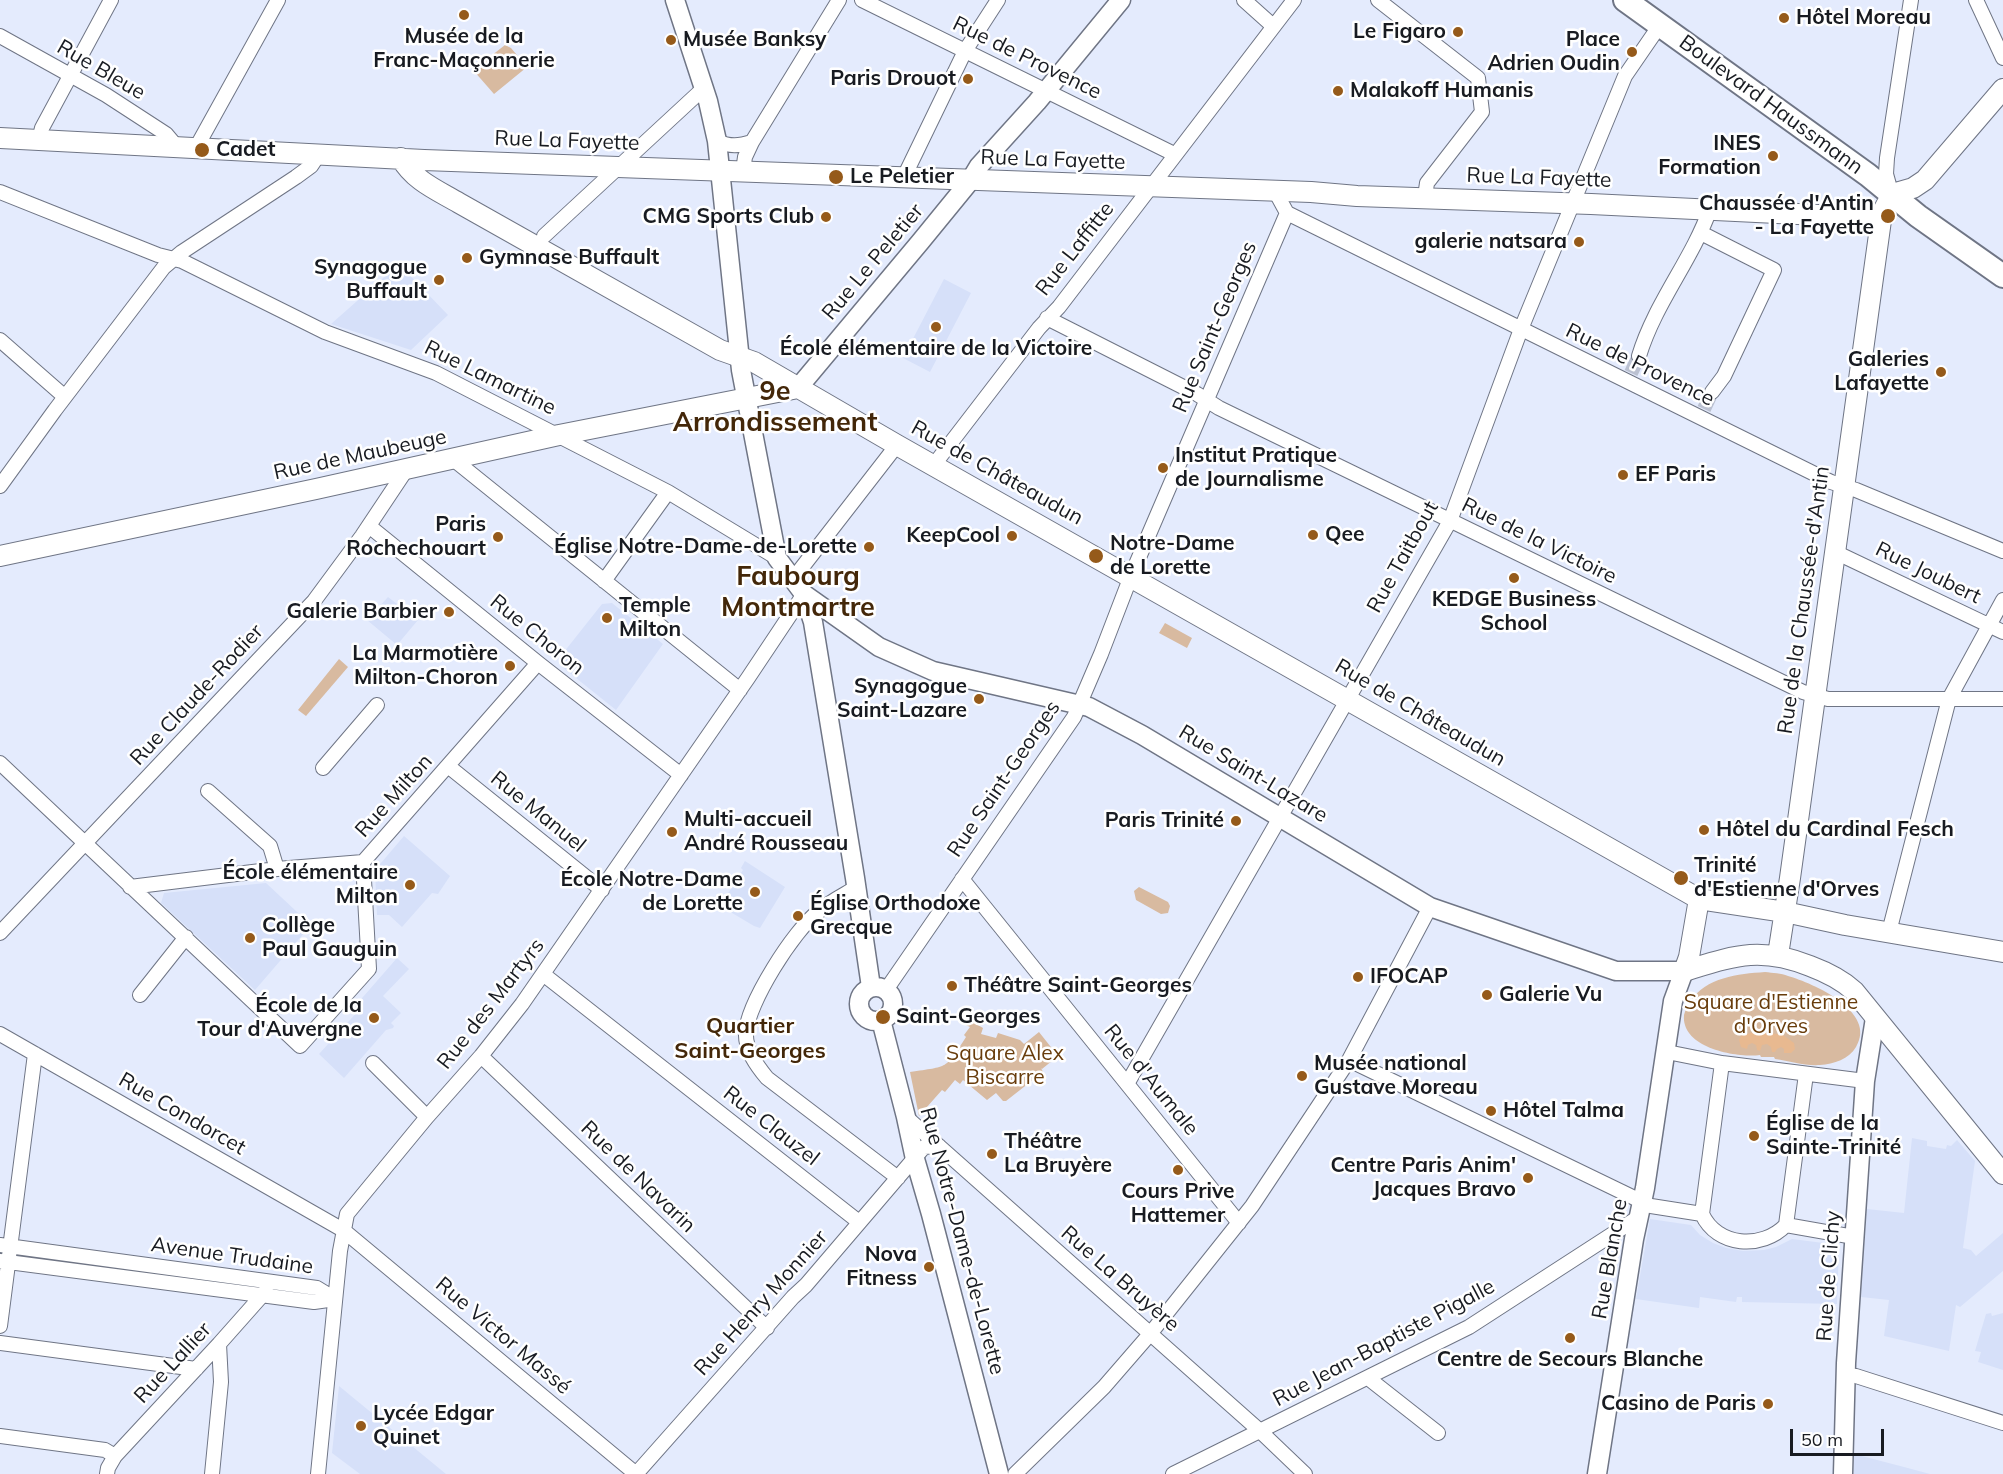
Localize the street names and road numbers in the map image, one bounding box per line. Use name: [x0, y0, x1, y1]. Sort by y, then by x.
street label: Rue de Provence: [949, 11, 1105, 105]
street label: Boulevard Haussmann: [1674, 30, 1868, 180]
street label: Rue Bleue: [52, 35, 150, 105]
street label: Rue La Fayette: [494, 126, 640, 156]
street label: Rue La Fayette: [980, 145, 1126, 175]
street label: Rue La Fayette: [1466, 163, 1612, 193]
street label: Rue Laffitte: [1031, 197, 1119, 301]
street label: Rue Le Peletier: [817, 199, 929, 325]
street label: Rue Saint-Georges: [1168, 238, 1262, 416]
street label: Rue de Provence: [1562, 318, 1718, 412]
street label: Rue Lamartine: [420, 335, 560, 421]
street label: Rue de Châteaudun: [907, 415, 1087, 531]
street label: Rue de Maubeuge: [271, 424, 449, 486]
street label: Rue de la Chaussée-d'Antin: [1773, 464, 1835, 736]
street label: Rue de la Victoire: [1457, 493, 1621, 589]
street label: Rue Taitbout: [1362, 497, 1444, 617]
street label: Rue Joubert: [1871, 537, 1985, 609]
street label: Rue Choron: [485, 589, 589, 681]
street label: Rue Claude-Rodier: [125, 619, 269, 771]
street label: Rue de Châteaudun: [1330, 654, 1510, 772]
street label: Rue Saint-Georges: [942, 696, 1066, 862]
street label: Rue Saint-Lazare: [1174, 720, 1332, 828]
street label: Rue Milton: [350, 749, 438, 843]
street label: Rue Manuel: [485, 766, 591, 858]
street label: Rue des Martyrs: [432, 934, 550, 1074]
street label: Rue d'Aumale: [1098, 1019, 1204, 1141]
street label: Rue Condorcet: [114, 1067, 250, 1161]
street label: Rue Clauzel: [718, 1081, 824, 1171]
street label: Rue Notre-Dame-de-Lorette: [914, 1105, 1010, 1377]
street label: Rue de Navarin: [575, 1116, 701, 1238]
street label: Rue Blanche: [1587, 1197, 1633, 1321]
street label: Rue de Clichy: [1812, 1210, 1846, 1342]
street label: Rue La Bruyère: [1056, 1221, 1184, 1337]
street label: Rue Henry Monnier: [689, 1225, 833, 1381]
street label: Avenue Trudaine: [149, 1232, 315, 1280]
street label: Rue Victor Massé: [430, 1272, 576, 1400]
street label: Rue Jean-Baptiste Pigalle: [1269, 1274, 1499, 1412]
street label: Rue Lallier: [129, 1317, 217, 1409]

